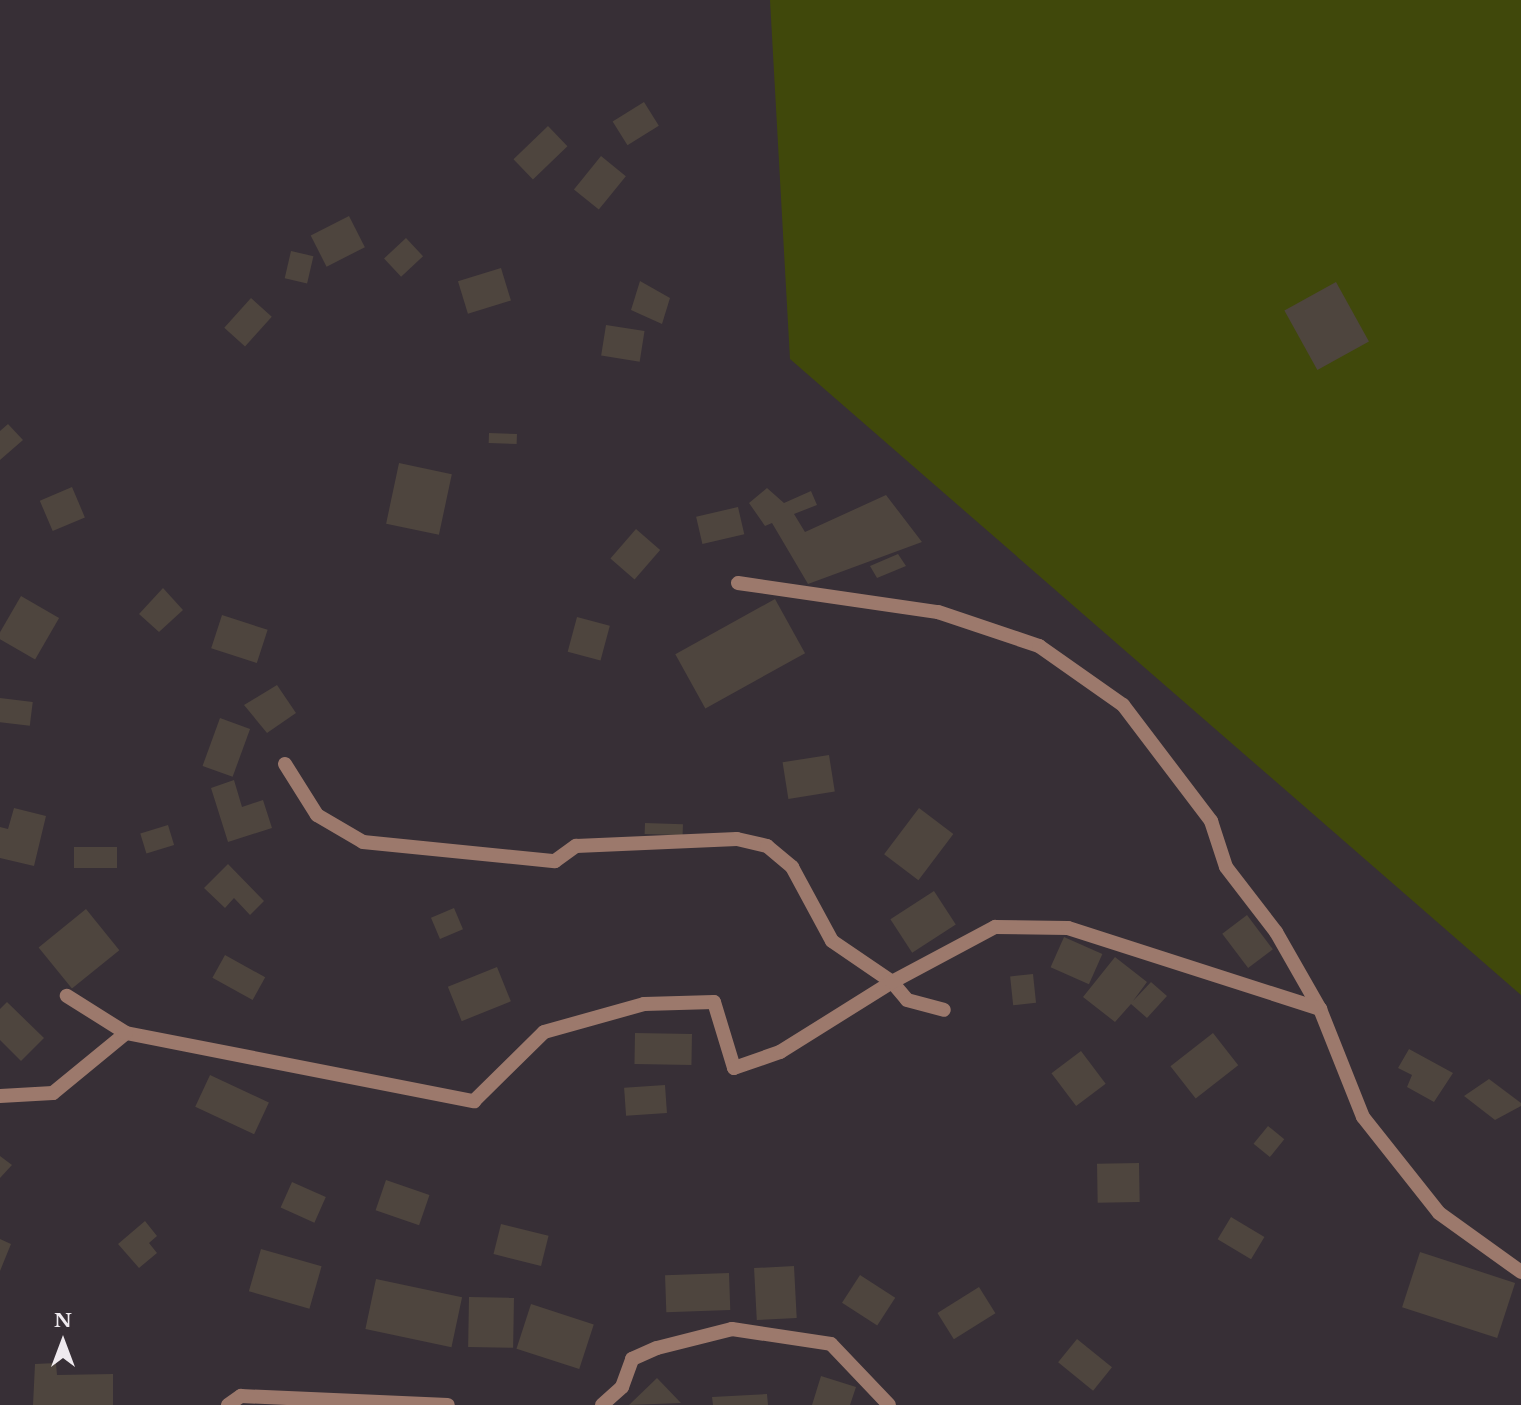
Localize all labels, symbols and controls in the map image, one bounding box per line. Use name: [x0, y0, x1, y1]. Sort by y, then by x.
north arrow: [28, 1307, 98, 1377]
text: N: [54, 1309, 72, 1332]

